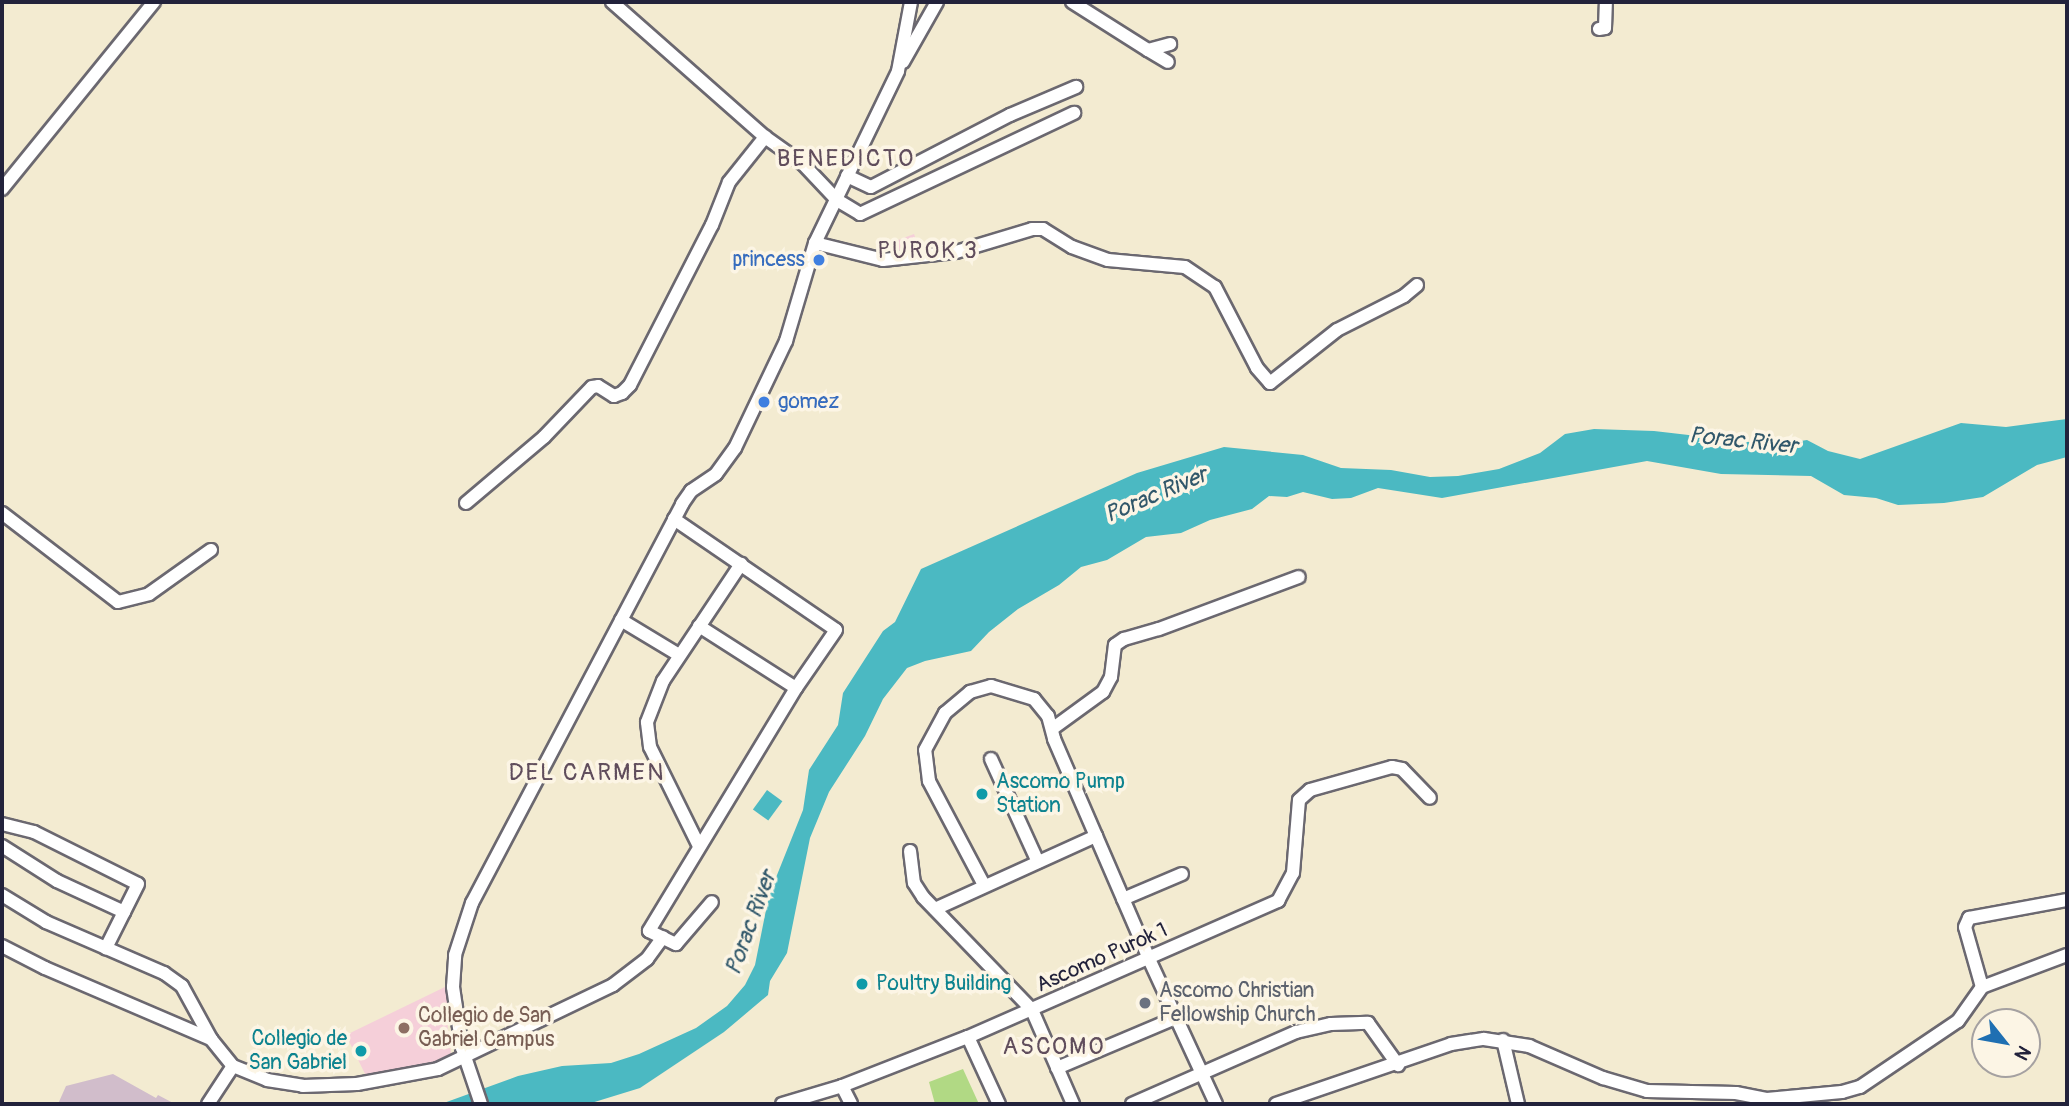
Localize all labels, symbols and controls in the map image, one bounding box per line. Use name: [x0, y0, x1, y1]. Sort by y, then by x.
district label: BENEDICTO: [778, 145, 914, 173]
district label: PUROK 3: [878, 237, 978, 265]
place label: princess: [732, 247, 805, 273]
marker: princess: [811, 252, 827, 268]
place label: gomez: [778, 389, 839, 415]
marker: gomez: [756, 394, 772, 410]
water label: Porac River: [1688, 422, 1798, 460]
water label: Porac River: [1101, 461, 1211, 529]
district label: DEL CARMEN: [510, 759, 664, 787]
place label: Ascomo Pump Station: [996, 769, 1125, 819]
marker: Ascomo Pump Station: [974, 786, 990, 802]
water label: Porac River: [719, 867, 783, 979]
street label: Ascomo Purok 1: [1033, 918, 1171, 998]
place label: Poultry Building: [876, 971, 1011, 997]
marker: Poultry Building: [854, 976, 870, 992]
place label: Ascomo Christian Fellowship Church: [1159, 978, 1316, 1028]
marker: Ascomo Christian Fellowship Church: [1137, 995, 1153, 1011]
place label: Collegio de San Gabriel Campus: [418, 1003, 554, 1053]
north arrow: [1971, 1008, 2041, 1078]
marker: Collegio de San Gabriel Campus: [396, 1020, 412, 1036]
place label: Collegio de San Gabriel: [249, 1026, 347, 1076]
district label: ASCOMO: [1003, 1033, 1105, 1061]
text: N: [2009, 1041, 2036, 1064]
marker: Collegio de San Gabriel: [353, 1043, 369, 1059]

